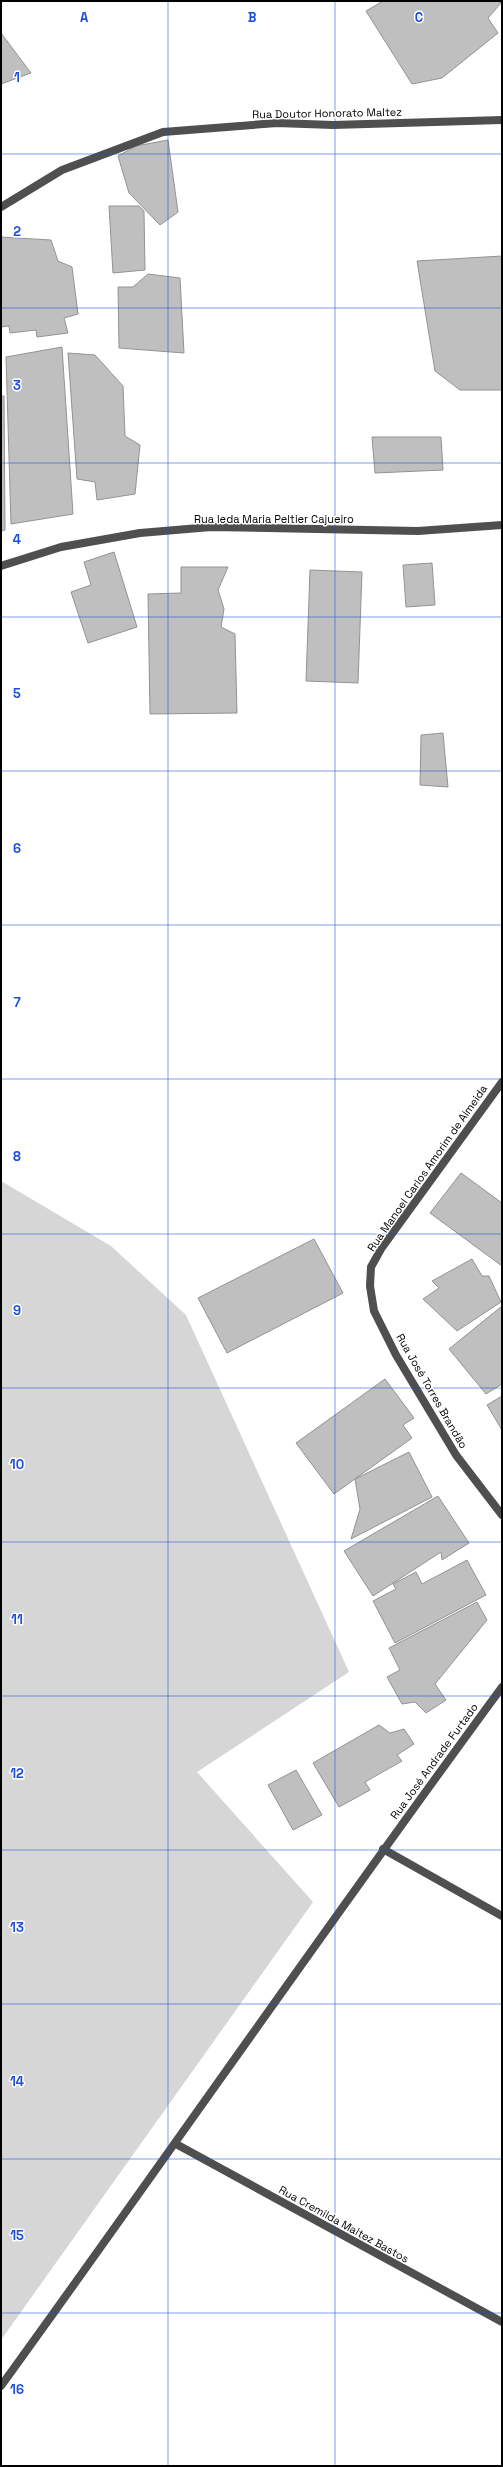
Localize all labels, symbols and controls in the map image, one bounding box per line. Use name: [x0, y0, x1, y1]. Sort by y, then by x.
text: A: [80, 9, 89, 26]
text: B: [248, 9, 257, 26]
text: C: [415, 9, 423, 26]
text: 1: [14, 69, 20, 86]
street label: Rua Doutor Honorato Maltez: [252, 105, 402, 121]
text: 2: [13, 223, 21, 240]
text: 3: [13, 377, 21, 394]
street label: Rua Ieda Maria Peltier Cajueiro: [194, 512, 354, 526]
text: 4: [13, 531, 21, 548]
text: 5: [13, 685, 21, 702]
text: 6: [13, 840, 21, 857]
text: 7: [13, 994, 21, 1011]
street label: Rua Manoel Carlos Amorim de Almeida: [364, 1082, 490, 1254]
text: 8: [13, 1148, 21, 1165]
text: 9: [13, 1302, 21, 1319]
street label: Rua José Torres Brandão: [393, 1331, 471, 1451]
text: 10: [10, 1456, 24, 1473]
text: 11: [11, 1611, 23, 1628]
street label: Rua José Andrade Furtado: [387, 1700, 481, 1822]
text: 12: [10, 1765, 24, 1782]
text: 13: [10, 1919, 24, 1936]
text: 14: [10, 2073, 24, 2090]
street label: Rua Cremilda Maltez Bastos: [277, 2182, 412, 2266]
text: 15: [10, 2227, 24, 2244]
text: 16: [10, 2381, 24, 2398]

